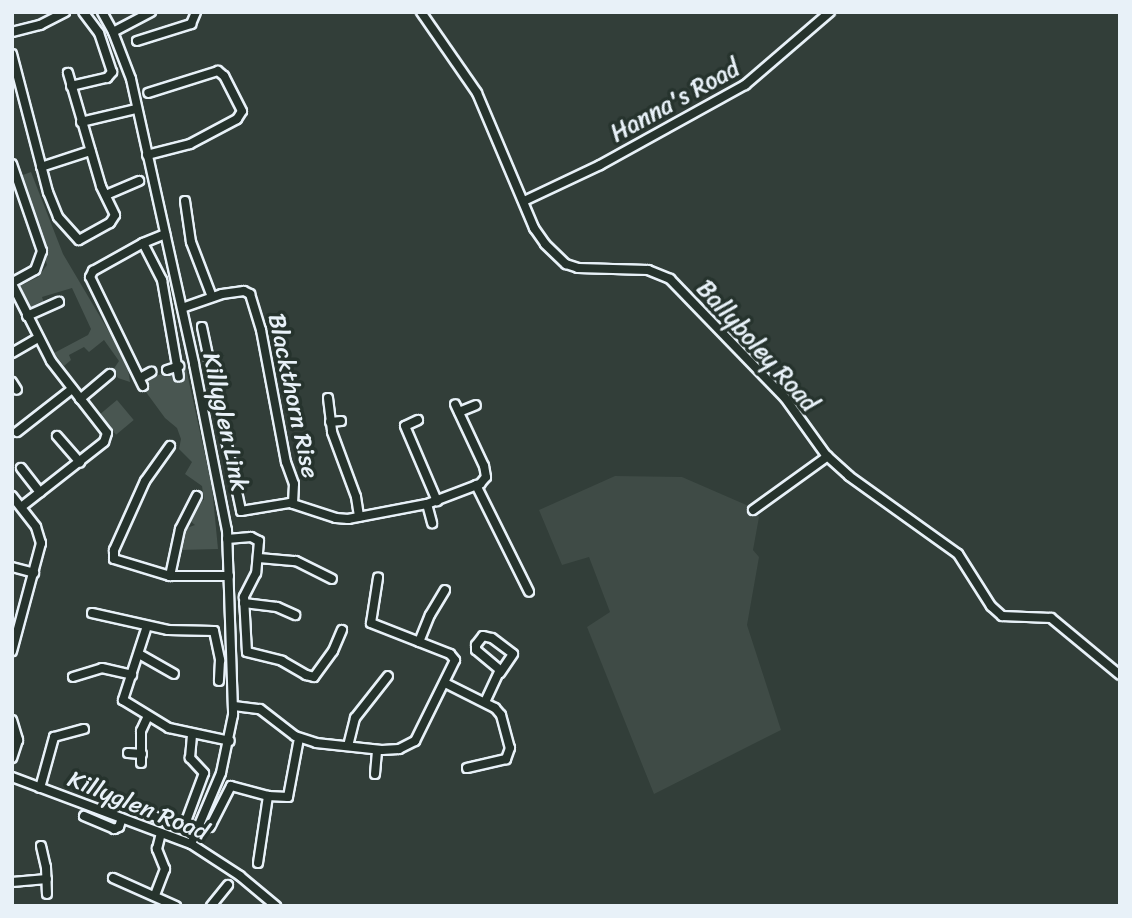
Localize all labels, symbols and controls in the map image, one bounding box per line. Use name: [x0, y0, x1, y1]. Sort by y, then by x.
street label: Hanna's Road: [605, 54, 745, 148]
street label: Ballyboley Road: [690, 274, 824, 418]
street label: Blackthorn Rise: [261, 311, 325, 481]
street label: Killyglen Link: [196, 350, 254, 494]
street label: Killyglen Road: [63, 765, 213, 847]

